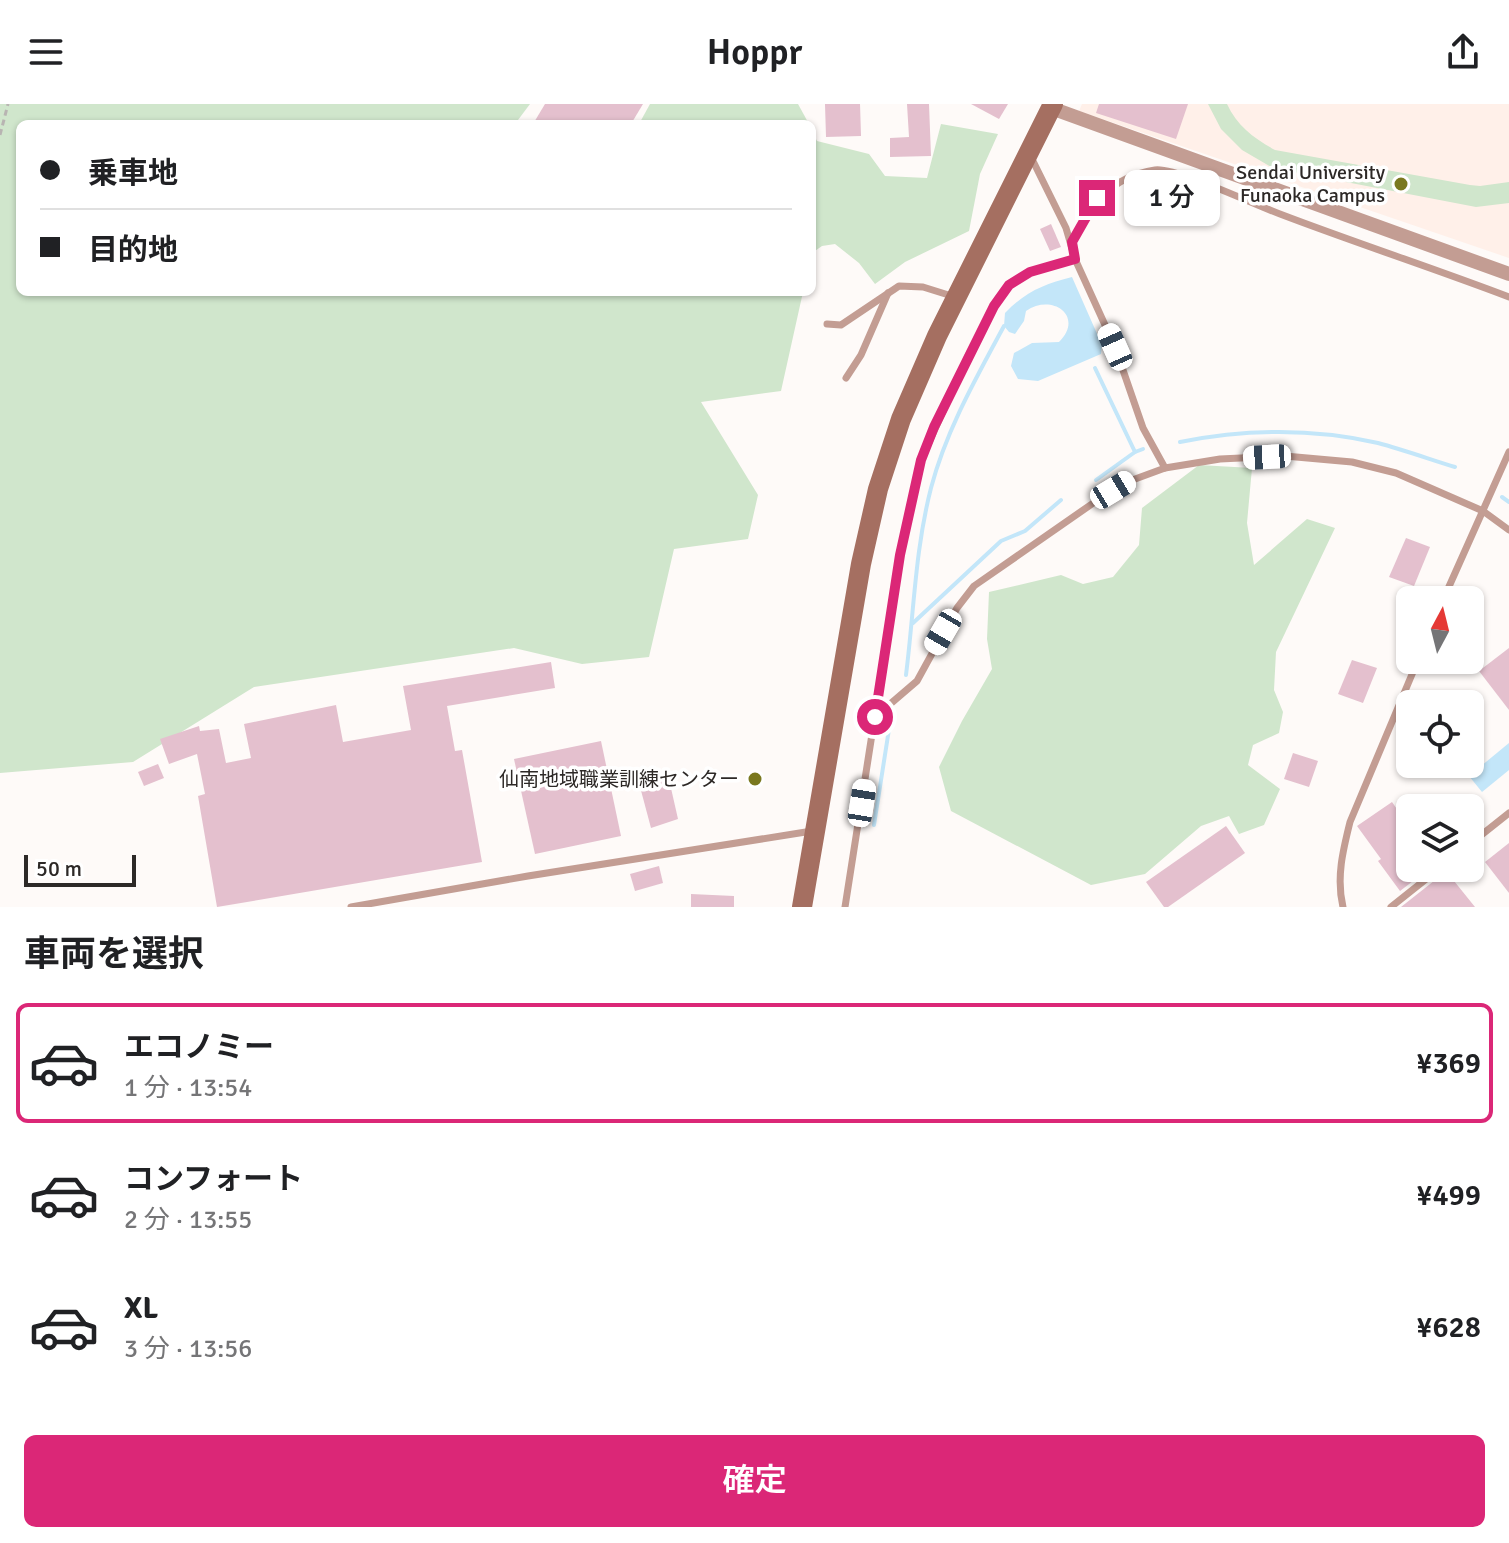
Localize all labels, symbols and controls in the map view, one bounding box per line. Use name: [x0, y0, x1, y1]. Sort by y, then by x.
icon: menu: [24, 30, 68, 74]
text: Hoppr: [707, 30, 802, 75]
icon: share: [1441, 30, 1485, 74]
text: 乗車地: [88, 155, 178, 192]
place label: Sendai University Funaoka Campus: [1236, 160, 1386, 208]
callout: 1 分: [1125, 170, 1221, 226]
marker: Sendai University Funaoka Campus: [1392, 175, 1410, 193]
route end: [1079, 180, 1115, 216]
text: 1 分: [1149, 182, 1195, 214]
text: 目的地: [88, 232, 178, 269]
car: [1094, 320, 1136, 374]
car: [1242, 444, 1292, 470]
car: [1086, 467, 1140, 513]
north arrow: [1396, 586, 1484, 674]
map controls: [1396, 586, 1484, 882]
car: [921, 605, 965, 659]
button: locate: [1396, 690, 1484, 778]
route start: [857, 699, 893, 735]
place label: 仙南地域職業訓練センター: [499, 767, 739, 792]
marker: 仙南地域職業訓練センター: [746, 770, 764, 788]
car: [846, 777, 878, 829]
button: layers: [1396, 794, 1484, 882]
scale bar: [24, 851, 136, 887]
text: 50 m: [36, 855, 82, 882]
text: 車両を選択: [24, 932, 204, 977]
icon: car: [28, 1027, 100, 1099]
text: エコノミー: [124, 1029, 274, 1066]
text: ¥369: [1416, 1045, 1481, 1082]
text: 1 分 · 13:54: [124, 1072, 252, 1104]
icon: car: [28, 1159, 100, 1231]
text: コンフォート: [124, 1161, 303, 1198]
text: ¥499: [1416, 1177, 1481, 1214]
text: 2 分 · 13:55: [124, 1204, 252, 1236]
text: XL: [124, 1290, 158, 1327]
icon: car: [28, 1291, 100, 1363]
text: ¥628: [1416, 1309, 1481, 1346]
text: 3 分 · 13:56: [124, 1333, 252, 1365]
button: 確定: [24, 1435, 1485, 1527]

